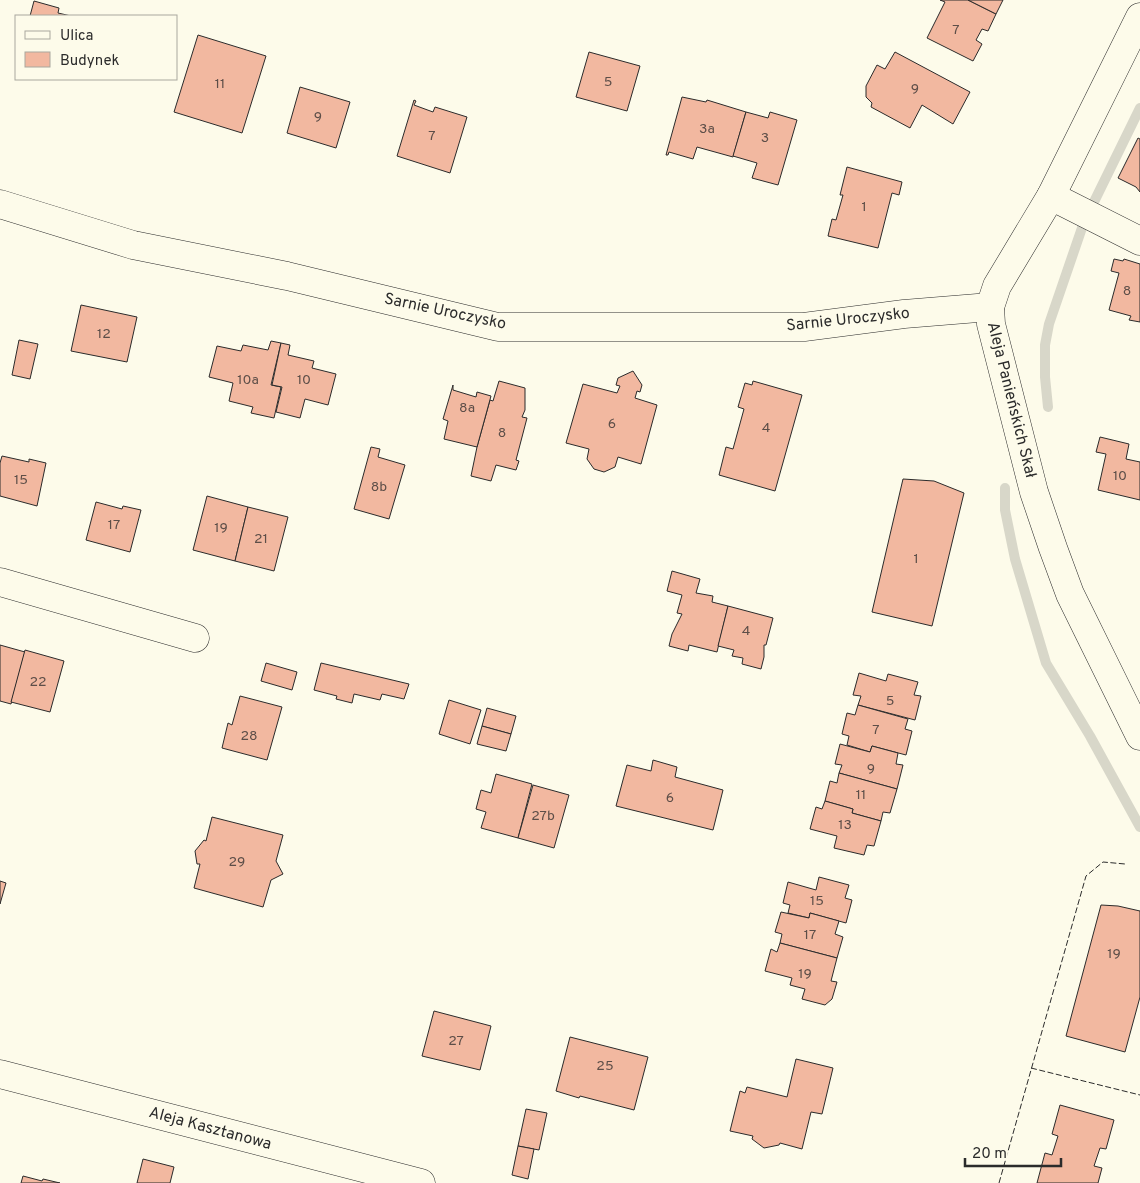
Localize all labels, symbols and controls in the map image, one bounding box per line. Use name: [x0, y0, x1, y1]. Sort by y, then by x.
legend: [15, 15, 178, 80]
house number: 7: [952, 22, 960, 39]
text: Ulica: [60, 27, 93, 46]
text: Budynek: [60, 52, 119, 71]
house number: 5: [604, 74, 612, 91]
house number: 11: [215, 76, 225, 93]
house number: 9: [911, 81, 919, 98]
house number: 9: [314, 109, 322, 126]
house number: 3a: [699, 121, 715, 138]
house number: 7: [428, 128, 436, 145]
house number: 3: [761, 130, 769, 147]
house number: 1: [861, 199, 867, 216]
house number: 8: [1123, 283, 1131, 300]
street label: Sarnie Uroczysko: [382, 289, 508, 335]
street label: Sarnie Uroczysko: [785, 304, 911, 336]
street label: Aleja Panieńskich Skał: [982, 320, 1040, 480]
house number: 12: [97, 326, 111, 343]
house number: 10a: [237, 372, 259, 389]
house number: 10: [297, 372, 311, 389]
house number: 8a: [459, 400, 475, 417]
house number: 6: [608, 416, 616, 433]
house number: 4: [762, 420, 770, 437]
house number: 8: [498, 425, 506, 442]
house number: 10: [1113, 468, 1127, 485]
house number: 15: [14, 472, 28, 489]
house number: 8b: [371, 479, 387, 496]
house number: 17: [108, 517, 120, 534]
house number: 19: [214, 520, 228, 537]
house number: 21: [254, 531, 268, 548]
house number: 1: [913, 551, 919, 568]
house number: 4: [742, 623, 750, 640]
house number: 22: [29, 674, 47, 691]
house number: 5: [886, 693, 894, 710]
house number: 7: [872, 722, 880, 739]
house number: 28: [240, 728, 258, 745]
house number: 9: [867, 761, 875, 778]
house number: 11: [856, 787, 866, 804]
house number: 6: [666, 790, 674, 807]
house number: 27b: [531, 808, 555, 825]
house number: 13: [838, 817, 852, 834]
house number: 29: [229, 854, 245, 871]
house number: 15: [810, 893, 824, 910]
house number: 17: [804, 927, 816, 944]
house number: 19: [1107, 946, 1121, 963]
house number: 19: [798, 966, 812, 983]
house number: 27: [448, 1033, 464, 1050]
house number: 25: [596, 1058, 614, 1075]
street label: Aleja Kasztanowa: [146, 1103, 274, 1155]
scale bar: [965, 1136, 1061, 1168]
text: 20 m: [972, 1145, 1007, 1164]

